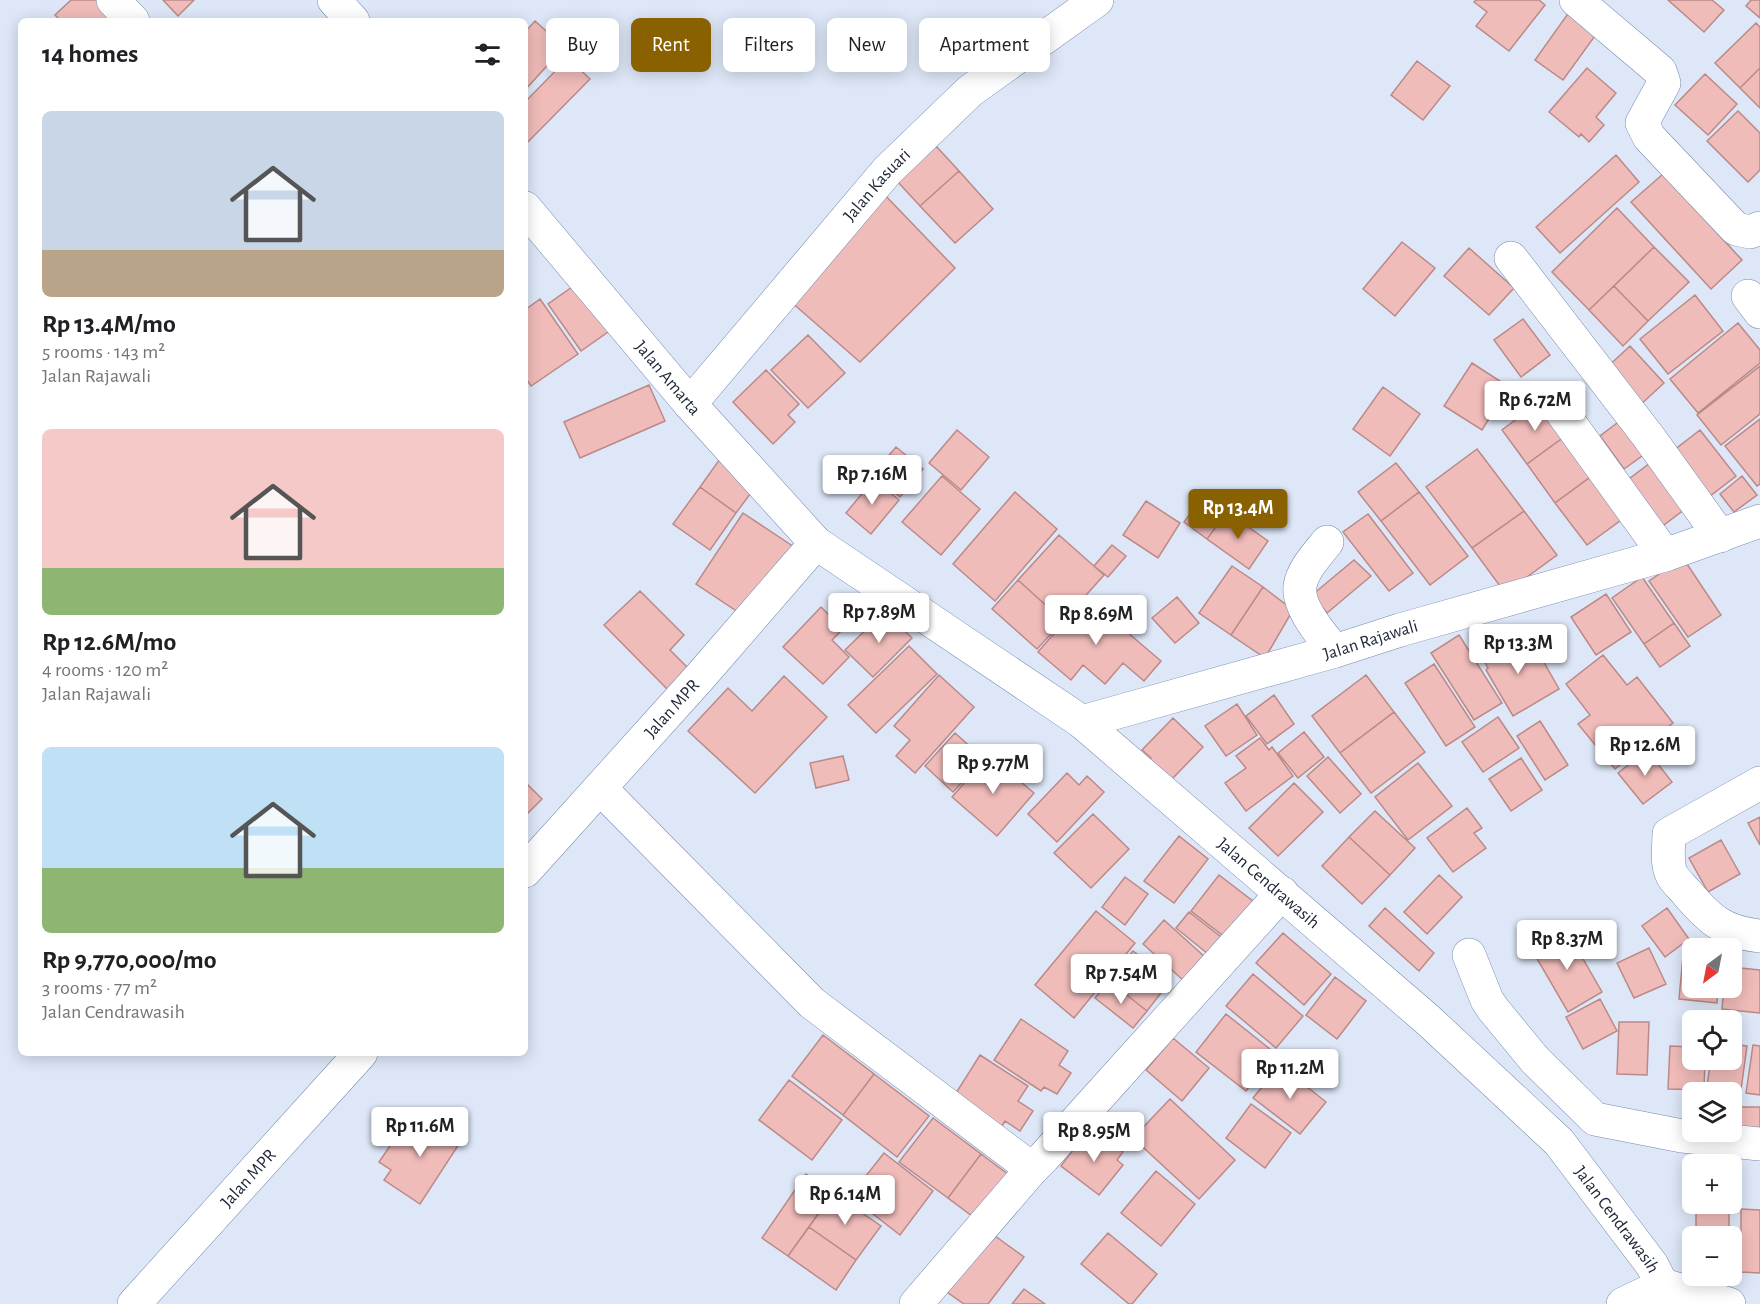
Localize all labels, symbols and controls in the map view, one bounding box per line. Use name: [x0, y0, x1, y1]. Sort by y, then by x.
chip: Buy: [546, 18, 619, 72]
chip: Rent: [631, 18, 711, 72]
chip: Filters: [723, 18, 815, 72]
chip: New: [827, 18, 907, 72]
chip: Apartment: [919, 18, 1050, 72]
icon: filters: [471, 38, 504, 71]
text: 14 homes: [42, 41, 138, 67]
street label: Jalan Kasuari: [841, 146, 914, 225]
icon: home: [219, 150, 327, 258]
text: Rp 13.4M/mo: [42, 311, 176, 337]
street label: Jalan Amarta: [631, 338, 704, 419]
text: 5 rooms · 143 m²: [42, 342, 165, 362]
text: Jalan Rajawali: [42, 366, 151, 386]
pin: Rp 6.72M: [1473, 381, 1597, 432]
text: Rp 6.72M: [1498, 390, 1572, 410]
pin: Rp 7.16M: [810, 455, 934, 506]
text: Rp 7.16M: [837, 464, 907, 484]
icon: home: [219, 468, 327, 576]
pin: Rp 13.4M: [1176, 489, 1300, 540]
text: Rp 13.4M: [1202, 498, 1274, 518]
pin: Rp 7.89M: [817, 593, 941, 644]
pin: Rp 8.69M: [1034, 595, 1158, 646]
text: Rp 7.89M: [842, 602, 916, 622]
text: Rp 8.69M: [1059, 604, 1133, 624]
street label: Jalan Rajawali: [1321, 617, 1420, 664]
pin: Rp 13.3M: [1456, 624, 1580, 675]
text: Rp 12.6M/mo: [42, 629, 176, 655]
text: Rp 13.3M: [1483, 633, 1553, 653]
text: 4 rooms · 120 m²: [42, 660, 168, 680]
street label: Jalan MPR: [642, 676, 703, 742]
text: Jalan Rajawali: [42, 684, 151, 704]
pin: Rp 12.6M: [1583, 726, 1707, 777]
text: Rp 12.6M: [1609, 735, 1681, 755]
pin: Rp 9.77M: [931, 744, 1055, 795]
text: Rp 9.77M: [957, 753, 1029, 773]
icon: home: [219, 786, 327, 894]
street label: Jalan Cendrawasih: [1214, 835, 1323, 932]
pin: Rp 8.37M: [1505, 920, 1629, 971]
text: Rp 8.37M: [1531, 929, 1603, 949]
north arrow: [1682, 938, 1742, 998]
map controls: [1682, 938, 1742, 1286]
text: Rp 9,770,000/mo: [42, 947, 217, 973]
pin: Rp 7.54M: [1059, 954, 1183, 1005]
text: Rp 7.54M: [1085, 963, 1157, 983]
text: 3 rooms · 77 m²: [42, 978, 157, 998]
text: Jalan Cendrawasih: [42, 1002, 185, 1022]
button: locate: [1682, 1010, 1742, 1070]
pin: Rp 11.2M: [1228, 1049, 1352, 1100]
text: Rp 11.2M: [1255, 1058, 1325, 1078]
button: layers: [1682, 1082, 1742, 1142]
pin: Rp 11.6M: [358, 1107, 482, 1158]
pin: Rp 8.95M: [1032, 1112, 1156, 1163]
text: Rp 11.6M: [385, 1116, 455, 1136]
text: Rp 8.95M: [1057, 1121, 1131, 1141]
street label: Jalan MPR: [218, 1146, 280, 1211]
button: +: [1682, 1154, 1742, 1214]
street label: Jalan Cendrawasih: [1571, 1163, 1662, 1276]
pin: Rp 6.14M: [783, 1175, 907, 1226]
text: Rp 6.14M: [809, 1184, 881, 1204]
button: −: [1682, 1226, 1742, 1286]

